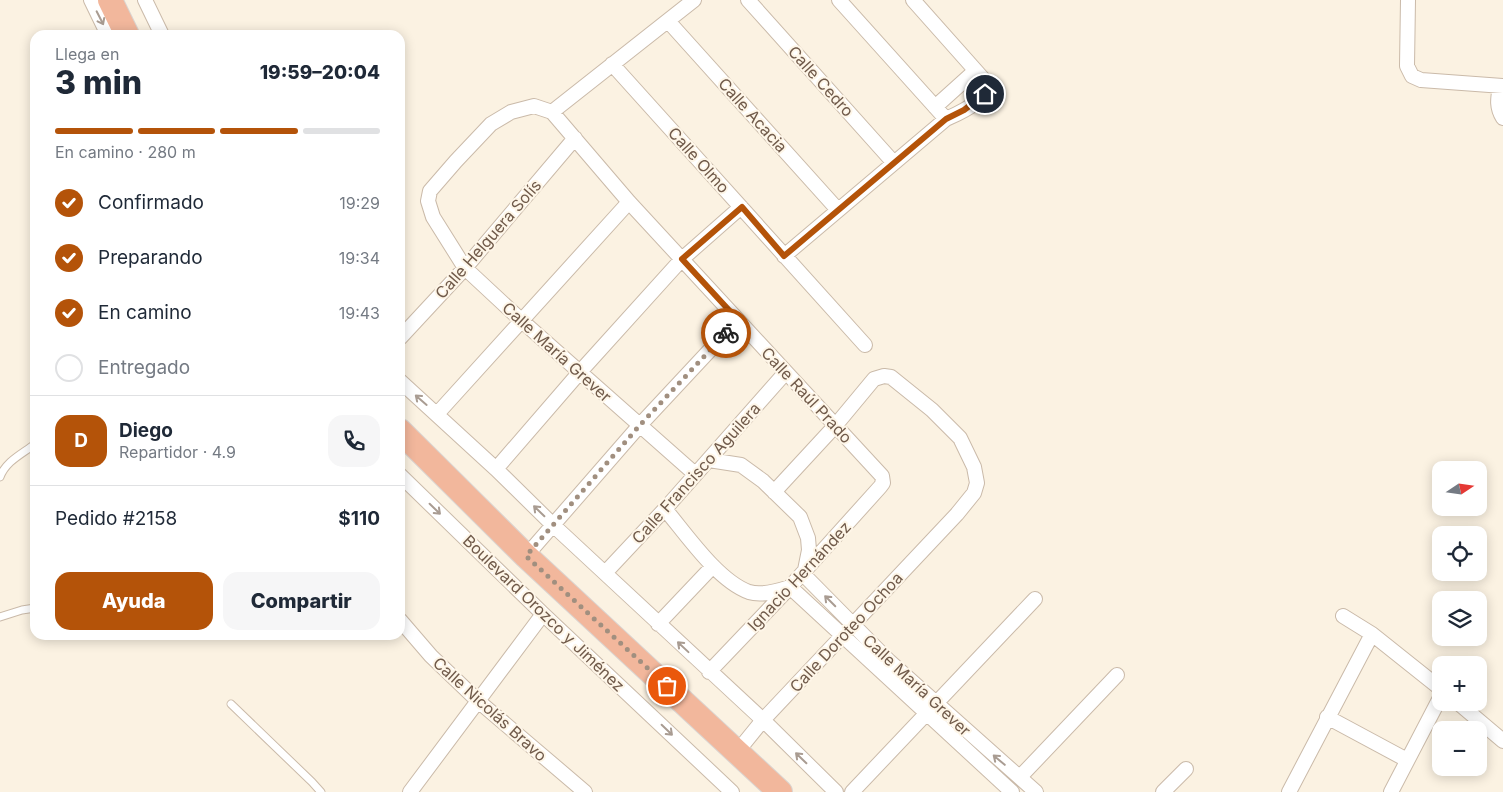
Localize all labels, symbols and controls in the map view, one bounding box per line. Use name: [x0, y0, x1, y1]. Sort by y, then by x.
one-way arrow: [95, 10, 105, 25]
street label: Calle Cedro: [784, 41, 858, 121]
text: Llega en: [55, 44, 119, 64]
text: 19:59–20:04: [260, 61, 380, 84]
text: 3 min: [55, 63, 142, 102]
pin: [964, 73, 1006, 115]
street label: Calle Acacia: [714, 74, 792, 156]
icon: home: [971, 80, 999, 108]
street label: Calle Olmo: [664, 123, 734, 197]
text: En camino · 280 m: [55, 142, 196, 162]
street label: Calle Helguera Solís: [431, 175, 545, 303]
icon: check: [55, 189, 83, 217]
text: Confirmado: [98, 191, 204, 214]
text: 19:29: [339, 193, 380, 213]
icon: check: [55, 244, 83, 272]
text: Preparando: [98, 246, 203, 269]
text: 19:34: [339, 248, 380, 268]
street label: Calle María Grever: [498, 298, 616, 406]
icon: check: [55, 299, 83, 327]
text: En camino: [98, 301, 192, 324]
text: 19:43: [339, 303, 380, 323]
courier: [701, 308, 751, 358]
icon: bike: [712, 319, 740, 347]
street label: Calle Raúl Prado: [757, 343, 857, 447]
text: Entregado: [98, 356, 190, 379]
one-way arrow: [414, 394, 427, 405]
street label: Calle Francisco Aguilera: [627, 398, 765, 548]
button: phone: [328, 415, 380, 467]
text: Diego: [119, 419, 173, 442]
text: D: [74, 429, 88, 452]
text: Repartidor · 4.9: [119, 442, 236, 462]
north arrow: [1432, 461, 1488, 516]
map controls: [1432, 461, 1487, 776]
one-way arrow: [429, 503, 441, 515]
one-way arrow: [533, 505, 545, 517]
text: Pedido #2158: [55, 507, 177, 530]
text: $110: [338, 507, 380, 530]
street label: Ignacio Hernández: [743, 517, 855, 635]
button: locate: [1432, 526, 1487, 581]
street label: Boulevard Orozco y Jiménez: [459, 531, 629, 695]
street label: Calle Doroteo Ochoa: [785, 568, 907, 696]
button: Ayuda: [55, 572, 213, 630]
button: Compartir: [223, 572, 380, 630]
button: layers: [1432, 591, 1487, 646]
one-way arrow: [824, 595, 836, 607]
street label: Calle María Grever: [859, 630, 975, 740]
one-way arrow: [676, 641, 689, 653]
street label: Calle Nicolás Bravo: [429, 653, 551, 765]
button: +: [1432, 656, 1487, 711]
pin: [646, 665, 688, 707]
icon: bag: [653, 672, 681, 700]
button: −: [1432, 721, 1487, 776]
one-way arrow: [660, 724, 673, 736]
one-way arrow: [795, 752, 807, 764]
one-way arrow: [993, 754, 1006, 765]

